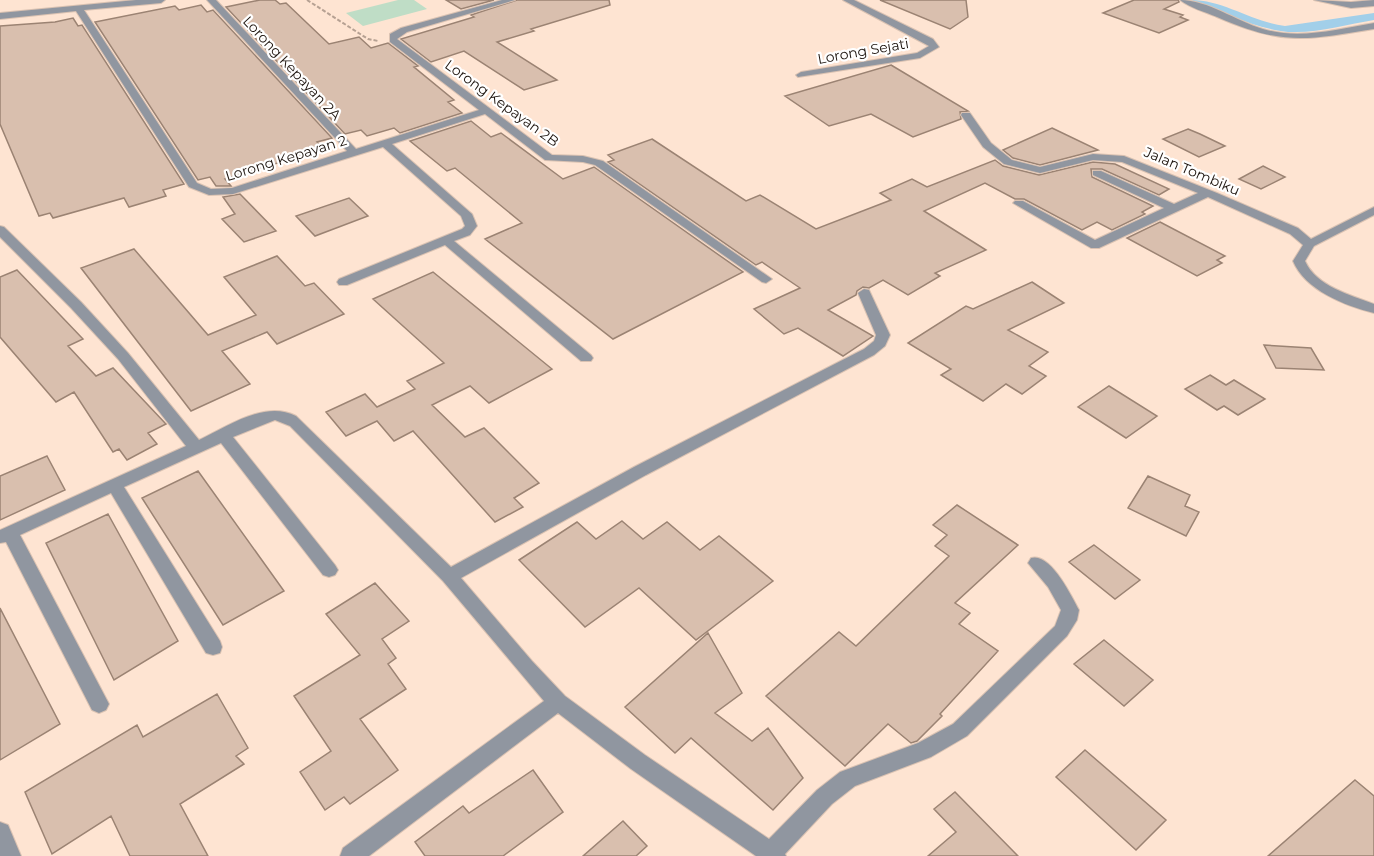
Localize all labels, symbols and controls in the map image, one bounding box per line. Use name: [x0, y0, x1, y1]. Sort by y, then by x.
street label: Lorong Kepayan 2A: [239, 12, 346, 125]
street label: Lorong Sejati: [816, 34, 910, 68]
street label: Lorong Kepayan 2B: [441, 56, 563, 150]
street label: Lorong Kepayan 2: [223, 131, 349, 185]
street label: Jalan Tombiku: [1141, 142, 1243, 199]

